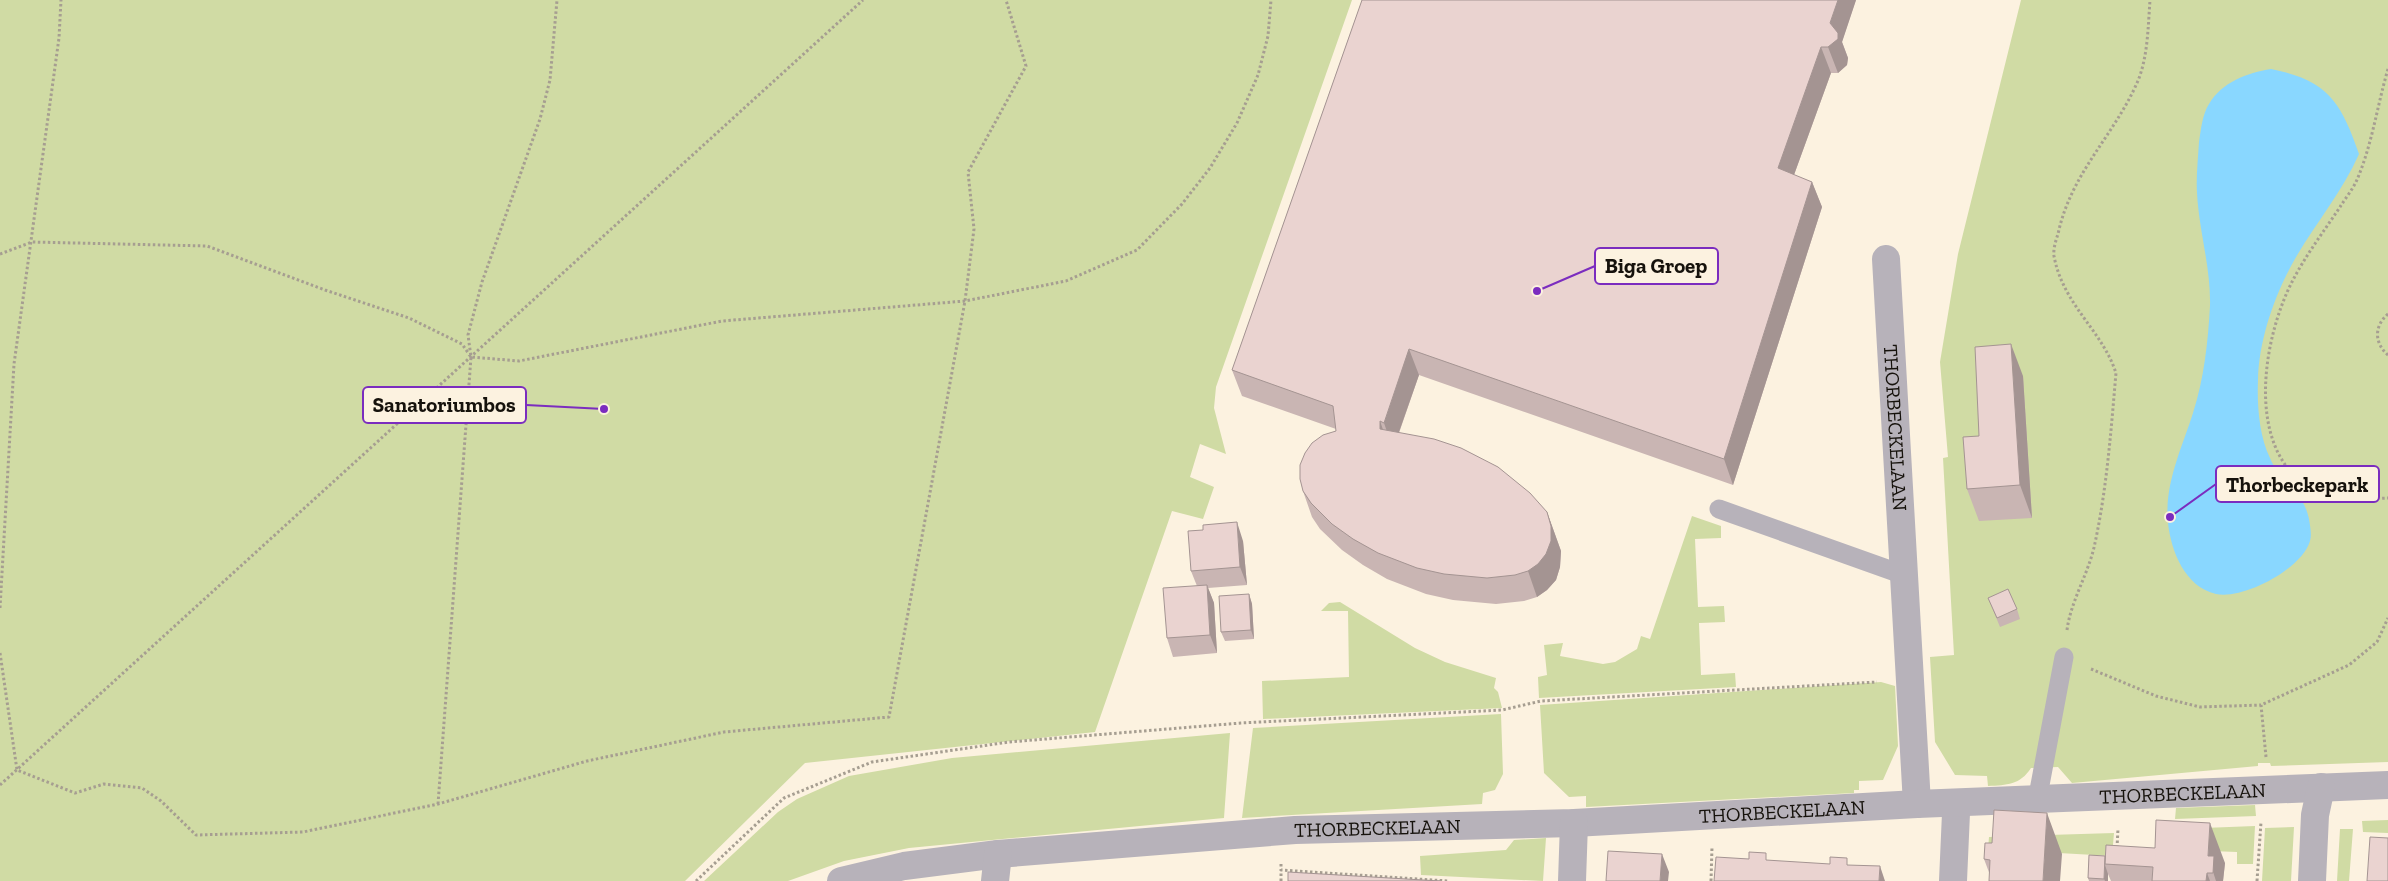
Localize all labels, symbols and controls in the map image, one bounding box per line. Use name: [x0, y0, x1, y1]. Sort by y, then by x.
callout: Biga Groep: [1595, 248, 1718, 284]
text: Biga Groep: [1605, 253, 1707, 278]
street label: THORBECKELAAN: [1879, 344, 1912, 512]
callout: Sanatoriumbos: [363, 387, 526, 423]
text: Sanatoriumbos: [372, 392, 516, 417]
callout: Thorbeckepark: [2216, 466, 2379, 502]
text: Thorbeckepark: [2226, 472, 2369, 497]
street label: THORBECKELAAN: [2099, 778, 2267, 809]
street label: THORBECKELAAN: [1698, 795, 1866, 828]
street label: THORBECKELAAN: [1294, 814, 1461, 842]

